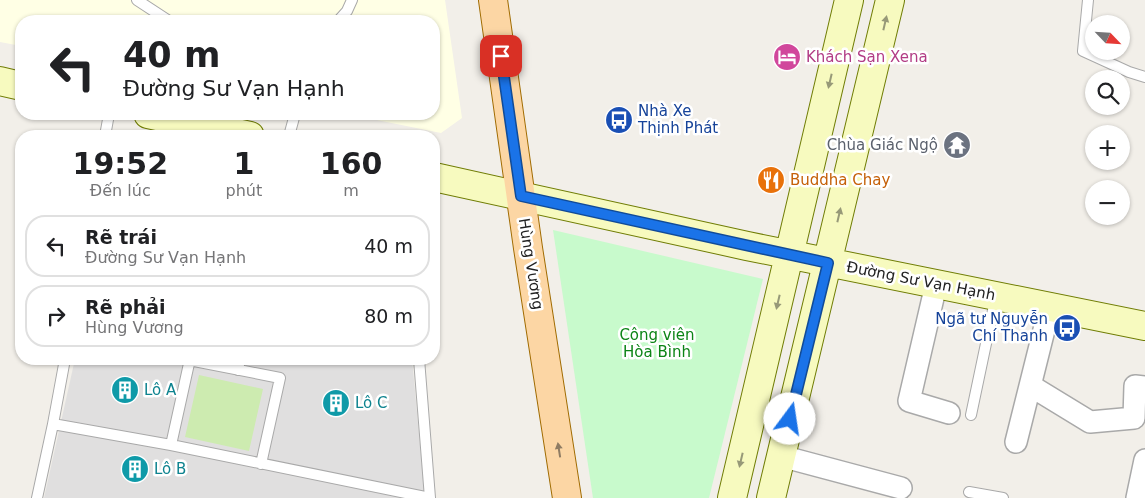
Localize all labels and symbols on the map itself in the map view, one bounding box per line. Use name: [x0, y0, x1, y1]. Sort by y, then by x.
north arrow: [1085, 15, 1130, 60]
one-way arrow: [881, 16, 889, 31]
pin: [480, 35, 522, 77]
hotel icon: Khách Sạn Xena: [772, 42, 802, 72]
place label: Khách Sạn Xena: [806, 48, 928, 66]
one-way arrow: [826, 74, 834, 89]
place label: Nhà Xe Thịnh Phát: [637, 102, 718, 137]
bus stop icon: Nhà Xe Thịnh Phát: [604, 105, 634, 135]
temple icon: Chùa Giác Ngộ: [942, 130, 972, 160]
place label: Chùa Giác Ngộ: [827, 136, 938, 154]
restaurant icon: Buddha Chay: [756, 165, 786, 195]
place label: Buddha Chay: [790, 171, 890, 189]
one-way arrow: [835, 208, 843, 223]
street label: Hùng Vương: [515, 217, 547, 311]
street label: Đường Sư Vạn Hạnh: [845, 258, 997, 304]
one-way arrow: [774, 294, 782, 309]
place label: Ngã tư Nguyễn Chí Thanh: [935, 310, 1048, 345]
bus stop icon: Ngã tư Nguyễn Chí Thanh: [1052, 313, 1082, 343]
park label: Công viên Hòa Bình: [619, 326, 695, 361]
building icon: Lô A: [110, 375, 140, 405]
place label: Lô A: [144, 381, 177, 399]
building icon: Lô C: [321, 388, 351, 418]
position arrow: [763, 392, 815, 444]
place label: Lô C: [355, 394, 388, 412]
one-way arrow: [555, 441, 563, 457]
one-way arrow: [737, 452, 745, 467]
building icon: Lô B: [120, 454, 150, 484]
place label: Lô B: [154, 460, 186, 478]

